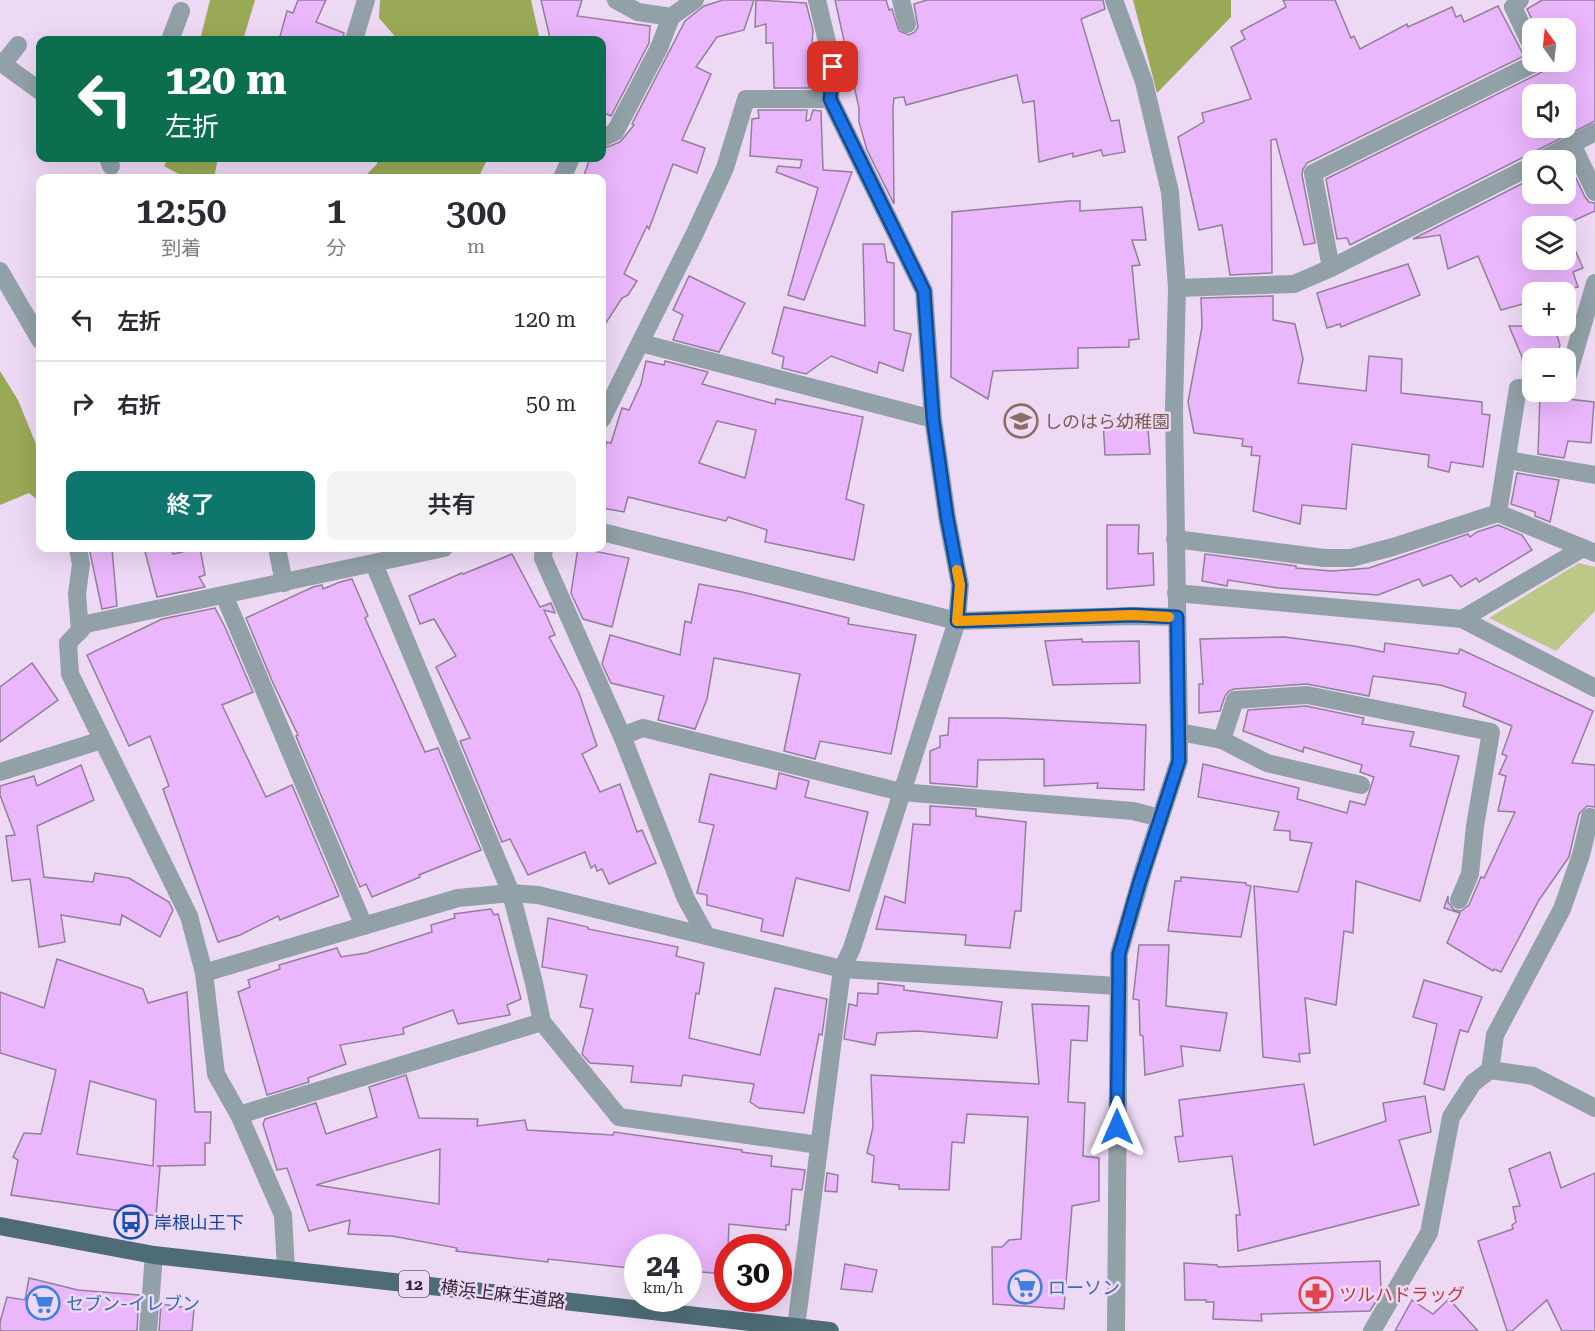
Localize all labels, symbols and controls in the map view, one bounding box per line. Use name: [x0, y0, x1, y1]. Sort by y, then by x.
north arrow: [1522, 18, 1576, 72]
map controls: [1522, 18, 1576, 402]
pin: [807, 41, 858, 92]
icon: arrive: [816, 50, 849, 83]
text: 120 m: [165, 55, 287, 104]
icon: left: [66, 60, 144, 138]
button: sound: [1522, 84, 1576, 138]
text: 左折: [165, 111, 219, 143]
button: search: [1522, 150, 1576, 204]
text: 12:50: [136, 190, 227, 232]
text: 1: [326, 190, 346, 232]
text: 300: [446, 192, 506, 234]
button: layers: [1522, 216, 1576, 270]
text: m: [467, 234, 485, 258]
text: 到着: [161, 236, 201, 260]
text: 分: [326, 236, 346, 260]
button: +: [1522, 282, 1576, 336]
icon: left: [66, 303, 99, 336]
text: 120 m: [513, 307, 576, 332]
text: 左折: [117, 309, 161, 334]
button: −: [1522, 348, 1576, 402]
icon: right: [66, 387, 99, 420]
text: 50 m: [526, 391, 576, 416]
text: 右折: [117, 393, 161, 418]
school or university icon: しのはら幼稚園: [1003, 403, 1039, 439]
place label: しのはら幼稚園: [1044, 411, 1170, 432]
button: 終了: [66, 471, 315, 540]
button: 共有: [327, 471, 576, 540]
position arrow: [1085, 1095, 1149, 1159]
bus stop icon: 岸根山王下: [113, 1204, 149, 1240]
place label: 岸根山王下: [154, 1212, 244, 1233]
speed limit sign: 30: [714, 1234, 792, 1312]
text: 24: [646, 1248, 680, 1283]
supermarket icon: ローソン: [1007, 1269, 1043, 1305]
road number: 12: [399, 1271, 429, 1297]
street label: 横浜上麻生道路: [439, 1276, 567, 1312]
pharmacy icon: ツルハドラッグ: [1298, 1276, 1334, 1312]
place label: ローソン: [1048, 1277, 1120, 1298]
text: km/h: [643, 1279, 683, 1297]
place label: ツルハドラッグ: [1339, 1284, 1465, 1305]
supermarket icon: セブン-イレブン: [25, 1285, 61, 1321]
place label: セブン-イレブン: [66, 1293, 200, 1314]

